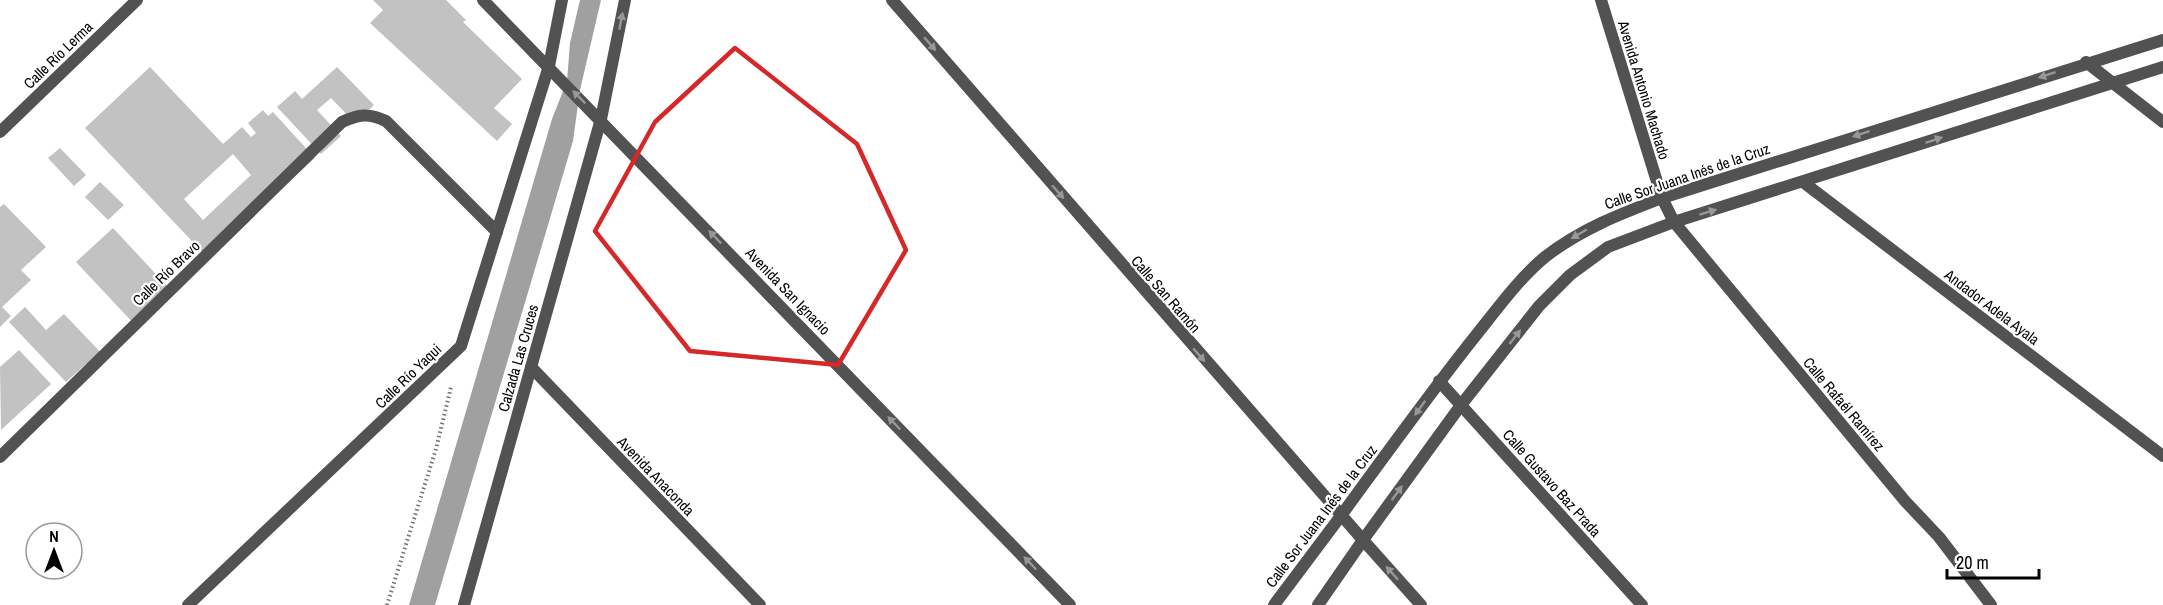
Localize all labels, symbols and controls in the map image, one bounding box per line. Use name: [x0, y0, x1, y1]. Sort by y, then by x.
one-way arrow: [617, 11, 626, 30]
street label: Calle Río Lerma: [19, 16, 97, 93]
street label: Avenida Antonio Machado: [1613, 17, 1675, 162]
one-way arrow: [923, 36, 936, 51]
one-way arrow: [2038, 70, 2056, 80]
one-way arrow: [573, 91, 587, 105]
one-way arrow: [1852, 130, 1870, 139]
one-way arrow: [1925, 135, 1943, 144]
street label: Calle Sor Juana Inés de la Cruz: [1601, 138, 1773, 214]
one-way arrow: [1051, 184, 1065, 199]
one-way arrow: [1699, 206, 1717, 216]
one-way arrow: [1571, 229, 1587, 240]
one-way arrow: [708, 230, 722, 245]
street label: Calle Río Bravo: [128, 235, 204, 310]
street label: Avenida San Ignacio: [740, 242, 835, 339]
street label: Calle San Ramón: [1126, 251, 1206, 337]
street label: Andador Adela Ayala: [1939, 264, 2044, 350]
street label: Calzada Las Cruces: [493, 302, 543, 414]
one-way arrow: [1508, 329, 1521, 345]
street label: Calle Río Yaqui: [370, 339, 446, 413]
one-way arrow: [1192, 347, 1205, 362]
street label: Calle Rafaél Ramírez: [1798, 352, 1890, 456]
one-way arrow: [1414, 400, 1426, 416]
one-way arrow: [888, 416, 902, 430]
street label: Calle Gustavo Baz Prada: [1498, 425, 1606, 541]
street label: Avenida Anaconda: [612, 431, 699, 520]
street label: Calle Sor Juana Inés de la Cruz: [1260, 440, 1382, 592]
one-way arrow: [1391, 485, 1403, 501]
north arrow: [24, 521, 84, 581]
text: N: [49, 525, 59, 547]
scale bar: [1947, 542, 2038, 580]
text: 20 m: [1956, 550, 1989, 575]
one-way arrow: [1023, 555, 1037, 570]
one-way arrow: [1385, 565, 1399, 580]

